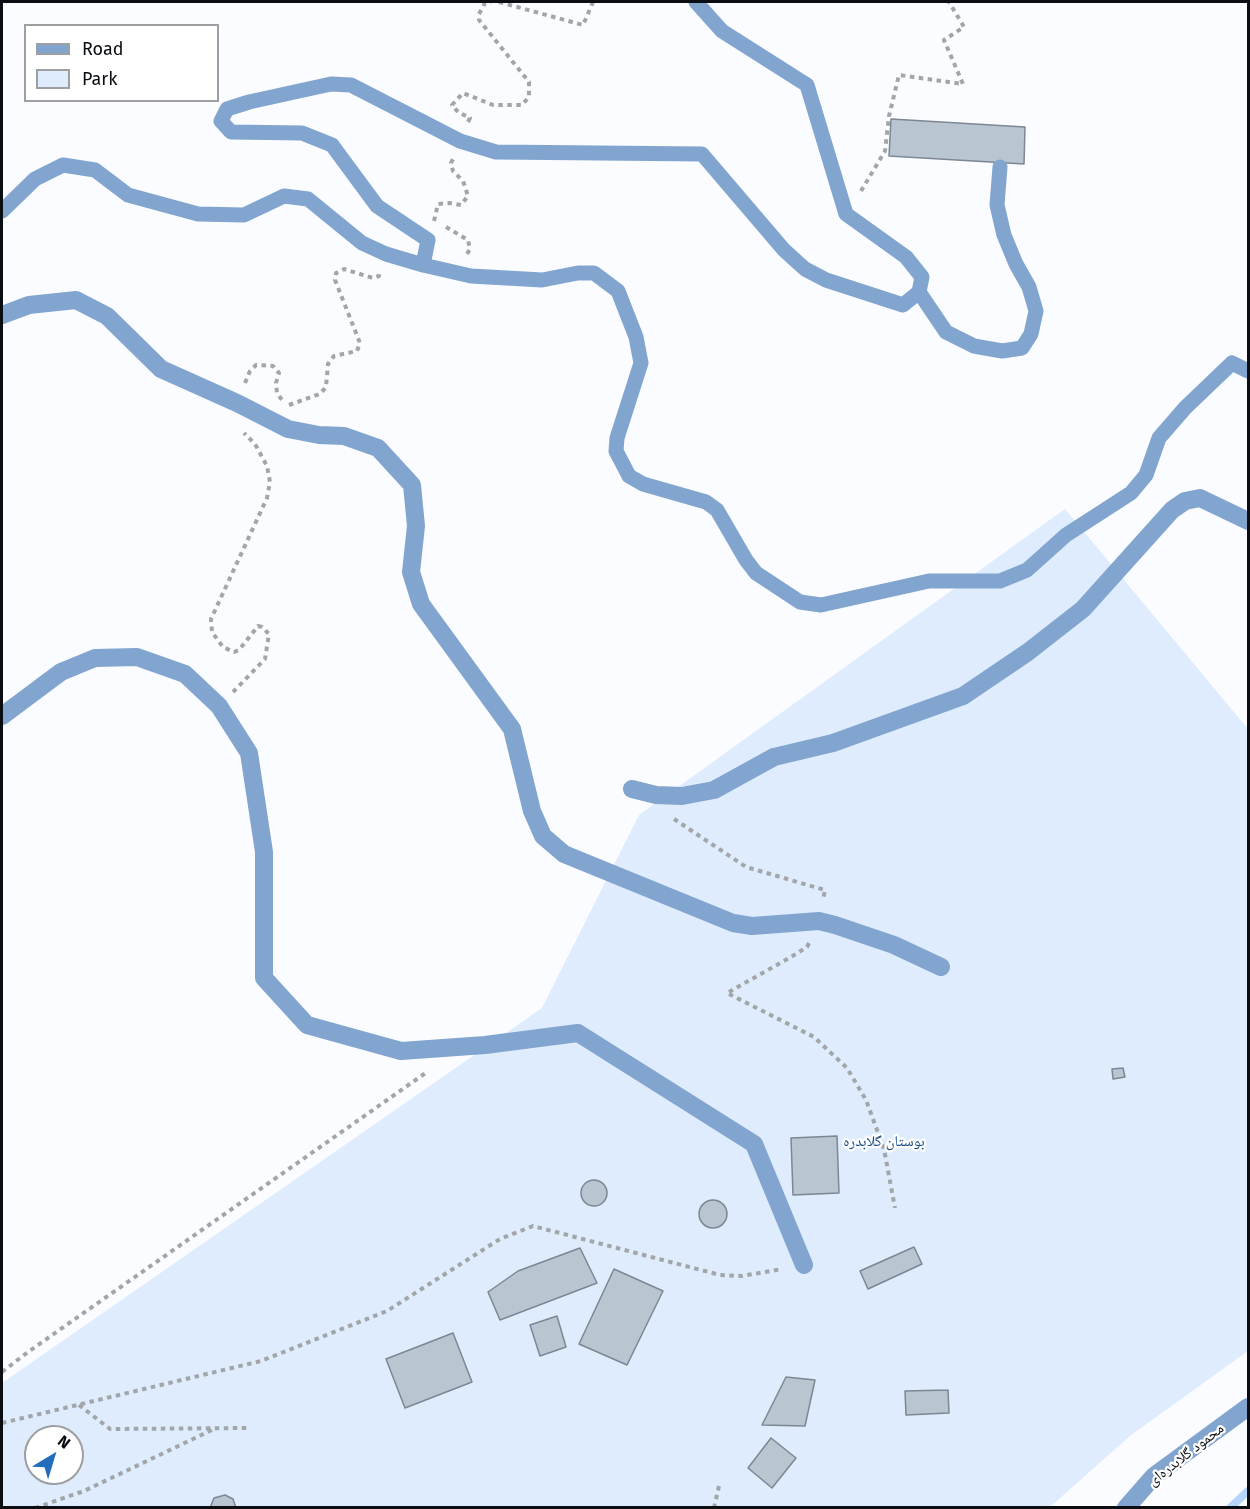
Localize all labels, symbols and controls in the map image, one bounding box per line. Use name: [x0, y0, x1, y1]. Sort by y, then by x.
legend: [24, 24, 219, 102]
text: Road: [82, 38, 124, 60]
text: Park: [82, 68, 117, 90]
park label: بوستان گلابدره: [843, 1133, 925, 1151]
street label: محمود گلابدره‌ای: [1144, 1420, 1228, 1490]
north arrow: [24, 1425, 84, 1485]
text: N: [54, 1431, 74, 1453]

